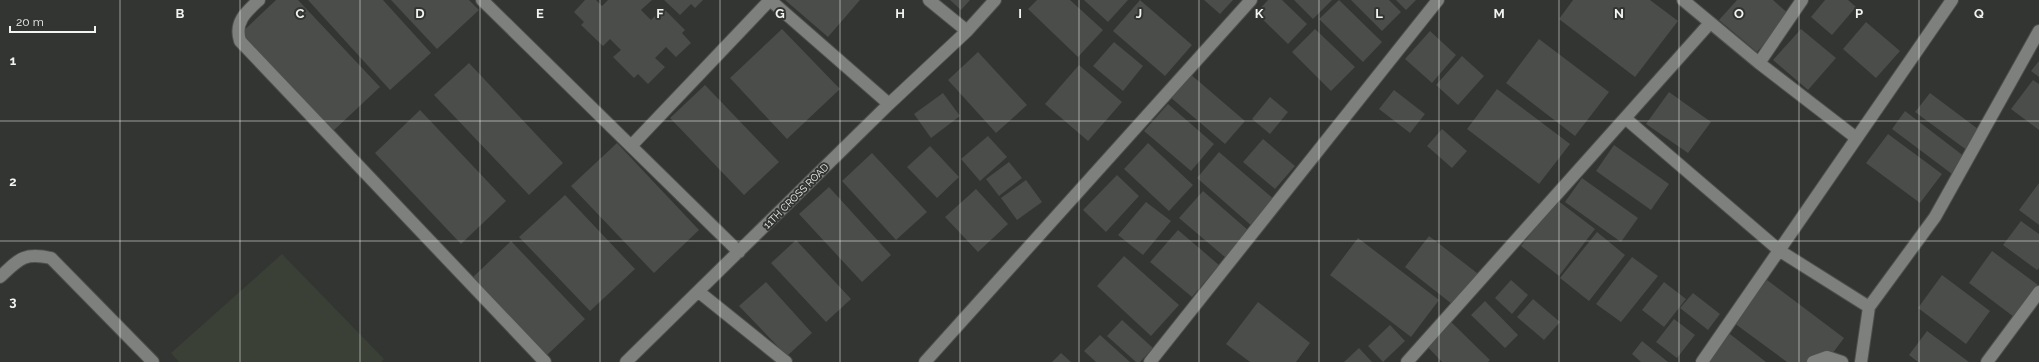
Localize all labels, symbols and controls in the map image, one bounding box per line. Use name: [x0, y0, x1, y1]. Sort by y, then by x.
text: B: [176, 6, 185, 21]
text: C: [296, 6, 305, 21]
text: D: [415, 6, 425, 21]
text: E: [536, 6, 544, 21]
text: F: [656, 6, 664, 21]
text: G: [775, 6, 785, 21]
text: H: [895, 6, 905, 21]
text: I: [1018, 6, 1022, 21]
text: J: [1136, 6, 1142, 21]
text: K: [1255, 6, 1264, 21]
text: L: [1375, 6, 1383, 21]
text: M: [1493, 6, 1505, 21]
text: N: [1614, 6, 1624, 21]
text: O: [1734, 6, 1744, 21]
text: P: [1855, 6, 1863, 21]
text: Q: [1974, 6, 1984, 21]
scale bar: [10, 8, 95, 34]
text: 20 m: [16, 15, 44, 29]
text: 1: [10, 53, 17, 68]
street label: 11TH CROSS ROAD: [761, 161, 831, 231]
text: 2: [9, 174, 17, 189]
text: 3: [9, 294, 17, 309]

